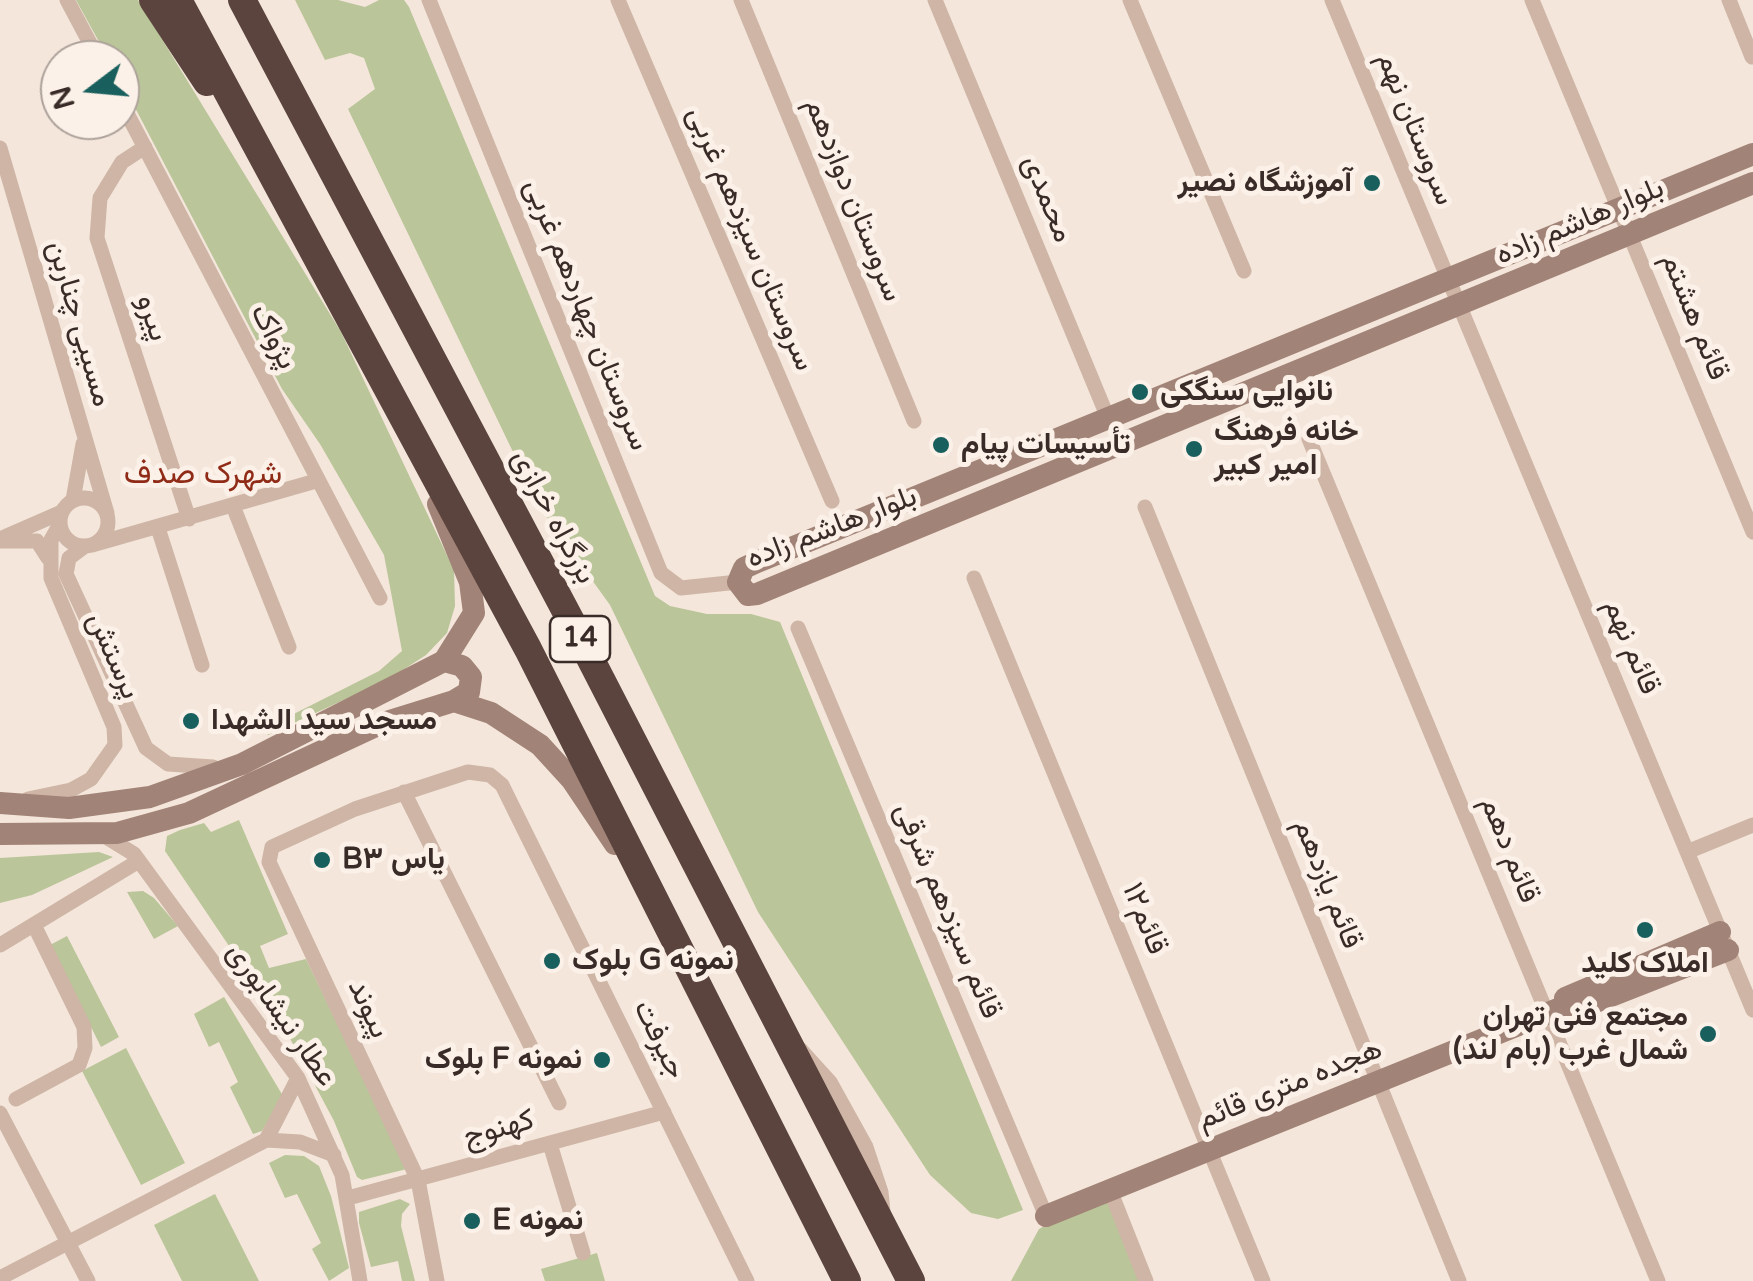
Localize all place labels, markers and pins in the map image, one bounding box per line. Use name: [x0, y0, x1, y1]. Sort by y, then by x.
place label: آموزشگاه نصیر: [1178, 165, 1352, 201]
marker: آموزشگاه نصیر: [1361, 172, 1383, 194]
place label: نانوایی سنگکی: [1160, 374, 1333, 410]
marker: نانوایی سنگکی: [1129, 381, 1151, 403]
place label: خانه فرهنگ امیر کبیر: [1214, 414, 1359, 484]
place label: تأسیسات پیام: [961, 427, 1131, 463]
marker: تأسیسات پیام: [930, 434, 952, 456]
marker: خانه فرهنگ امیر کبیر: [1183, 438, 1205, 460]
place label: مسجد سید الشهدا: [211, 703, 437, 739]
marker: مسجد سید الشهدا: [180, 710, 202, 732]
place label: B۳ یاس: [342, 842, 445, 878]
marker: B۳ یاس: [311, 849, 333, 871]
marker: املاک کلید: [1634, 919, 1656, 941]
place label: بلوک G نمونه: [572, 943, 734, 979]
place label: املاک کلید: [1581, 946, 1709, 982]
marker: بلوک G نمونه: [541, 950, 563, 972]
place label: مجتمع فنی تهران شمال غرب (بام لند): [1453, 999, 1688, 1070]
marker: مجتمع فنی تهران شمال غرب (بام لند): [1697, 1023, 1719, 1045]
place label: بلوک F نمونه: [425, 1042, 582, 1078]
marker: بلوک F نمونه: [591, 1049, 613, 1071]
place label: E نمونه: [492, 1203, 583, 1239]
marker: E نمونه: [461, 1210, 483, 1232]

